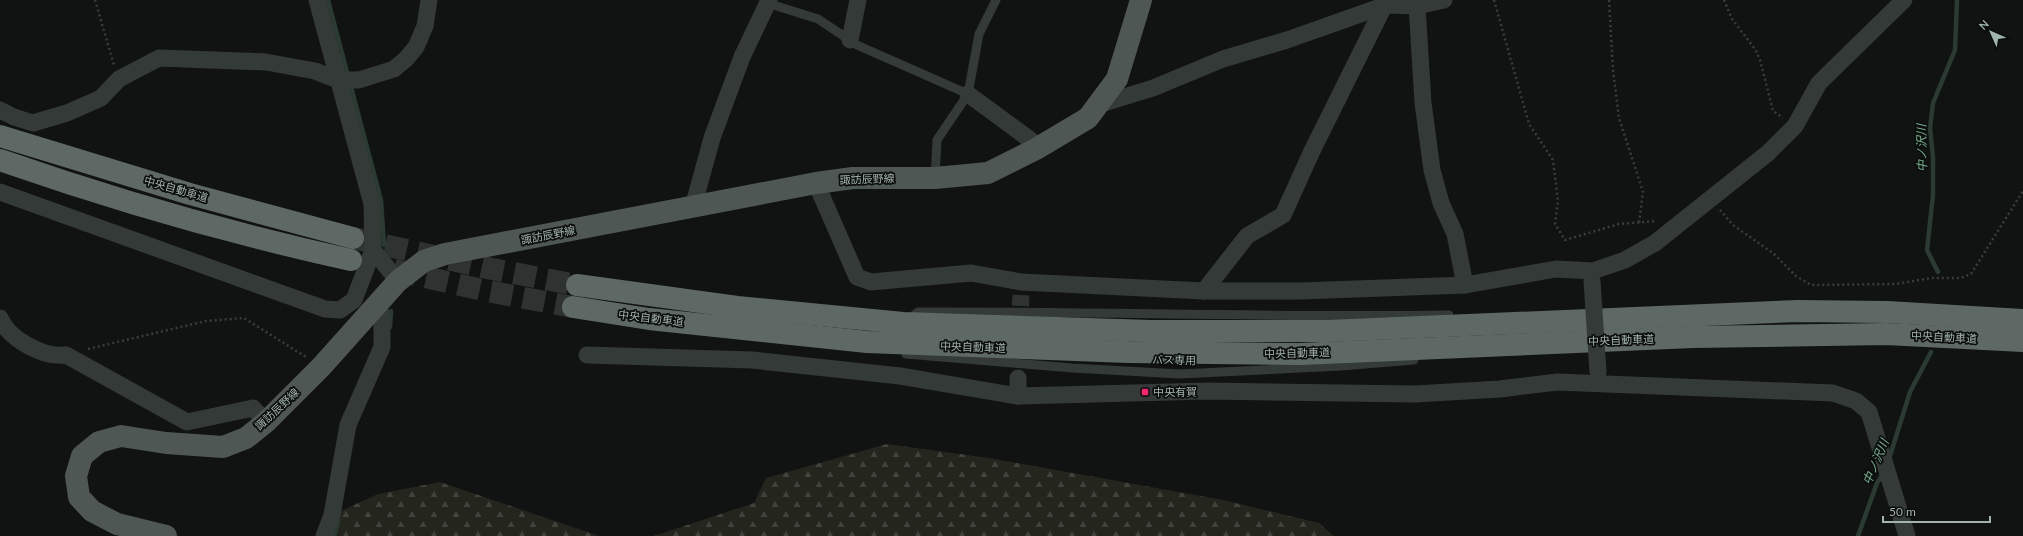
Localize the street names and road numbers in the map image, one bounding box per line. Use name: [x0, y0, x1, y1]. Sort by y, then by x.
street label: 諏訪辰野線: [839, 171, 895, 186]
street label: 中央自動車道: [143, 173, 210, 204]
street label: 諏訪辰野線: [520, 223, 576, 246]
street label: 中央自動車道: [618, 307, 685, 328]
street label: 中央自動車道: [1911, 328, 1977, 345]
street label: 中央自動車道: [1588, 332, 1654, 347]
street label: 中央自動車道: [940, 339, 1006, 354]
street label: 中央自動車道: [1264, 345, 1330, 360]
street label: バス専用: [1152, 353, 1196, 366]
street label: 諏訪辰野線: [252, 385, 301, 432]

